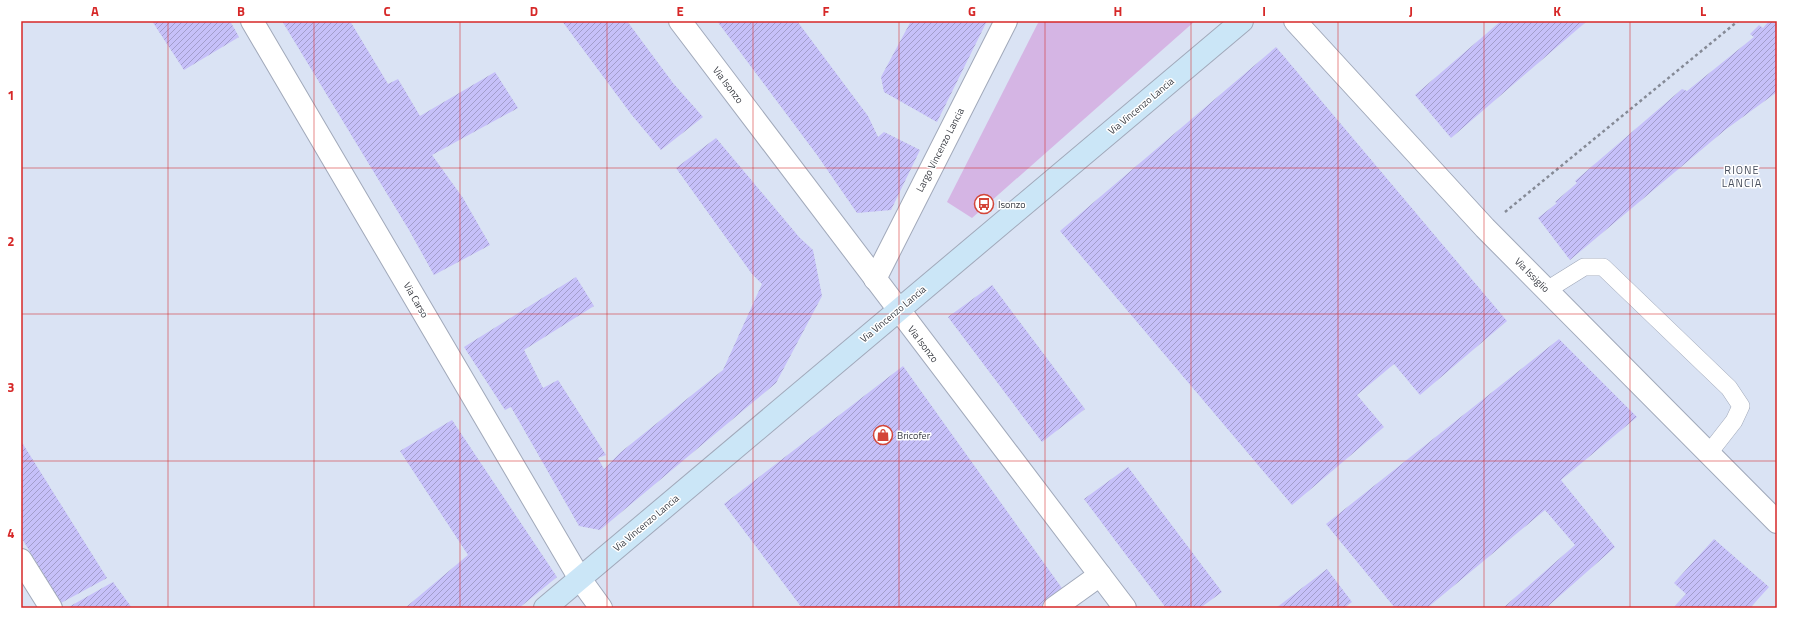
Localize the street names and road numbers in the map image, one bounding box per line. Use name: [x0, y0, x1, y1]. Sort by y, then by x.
street label: Via Isonzo: [709, 63, 747, 107]
street label: Via Vincenzo Lancia: [1105, 74, 1177, 138]
street label: Largo Vincenzo Lancia: [912, 105, 968, 195]
street label: Via Issiglio: [1511, 254, 1553, 296]
street label: Via Carso: [400, 279, 432, 321]
street label: Via Vincenzo Lancia: [857, 282, 929, 346]
street label: Via Isonzo: [904, 322, 942, 366]
street label: Via Vincenzo Lancia: [610, 491, 682, 555]

